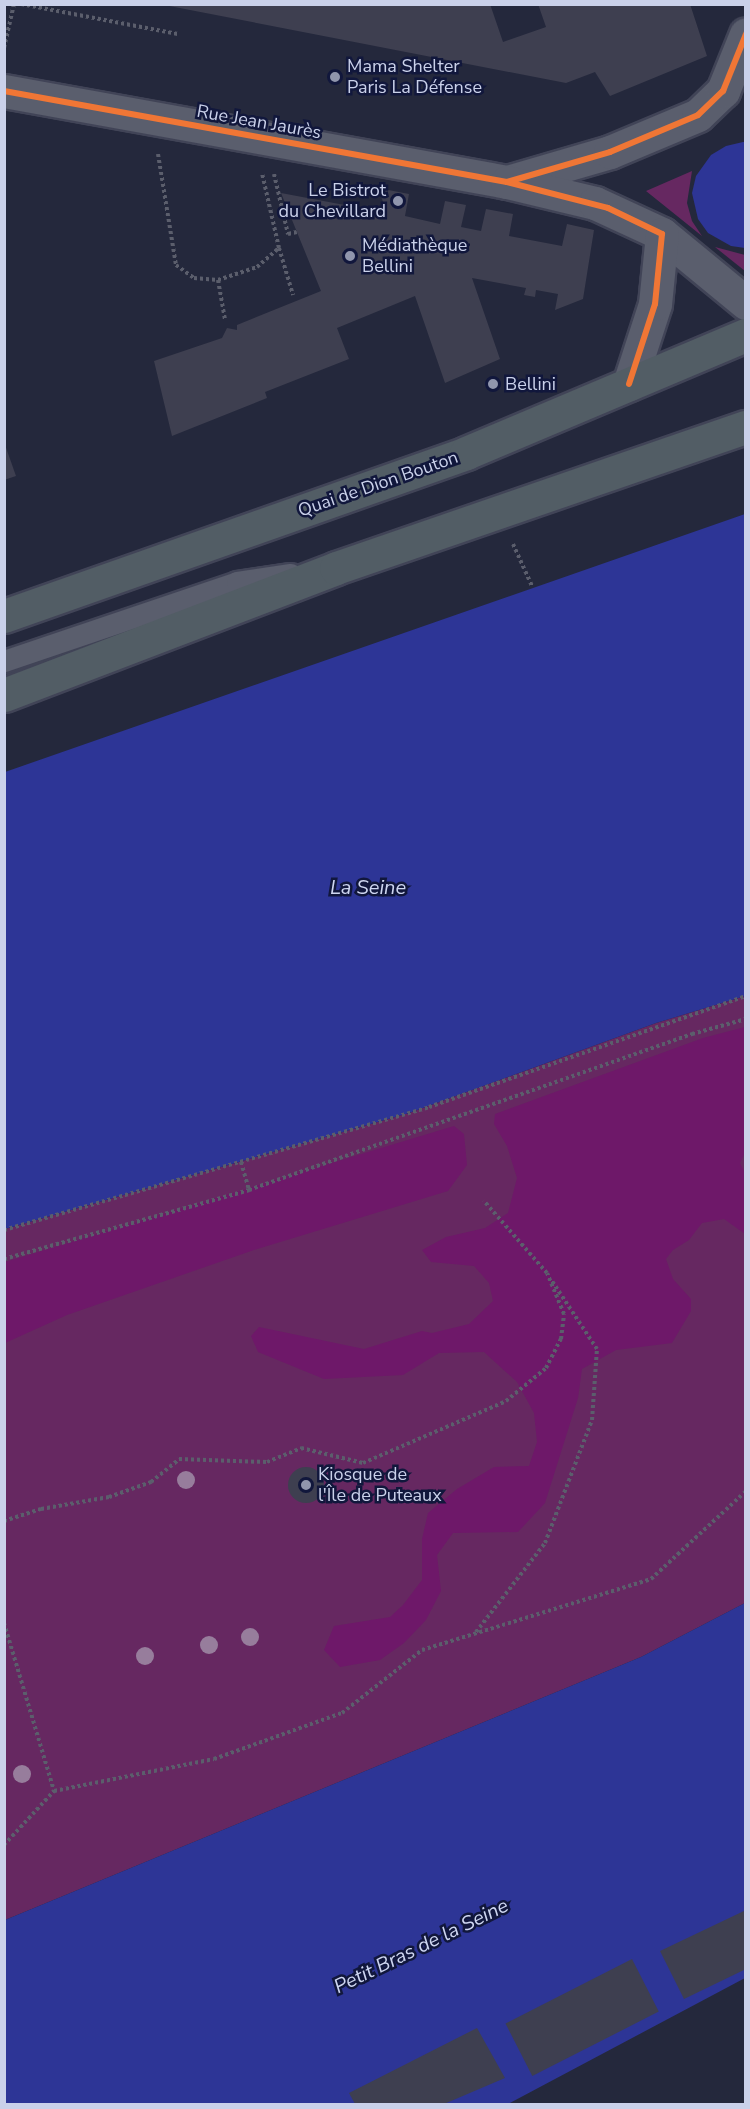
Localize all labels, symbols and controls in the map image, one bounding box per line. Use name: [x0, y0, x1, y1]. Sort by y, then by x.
place label: Mama Shelter Paris La Défense: [347, 56, 482, 98]
marker: Mama Shelter Paris La Défense: [328, 70, 342, 84]
street label: Rue Jean Jaurès: [195, 100, 323, 144]
place label: Le Bistrot du Chevillard: [279, 180, 386, 222]
marker: Le Bistrot du Chevillard: [391, 194, 405, 208]
place label: Médiathèque Bellini: [362, 235, 467, 278]
marker: Médiathèque Bellini: [343, 249, 357, 263]
place label: Bellini: [505, 373, 556, 395]
marker: Bellini: [486, 377, 500, 391]
street label: Quai de Dion Bouton: [295, 446, 461, 522]
water label: La Seine: [330, 875, 406, 899]
place label: Kiosque de l'Île de Puteaux: [318, 1464, 442, 1506]
marker: Kiosque de l'Île de Puteaux: [299, 1478, 313, 1492]
water label: Petit Bras de la Seine: [330, 1893, 512, 1999]

